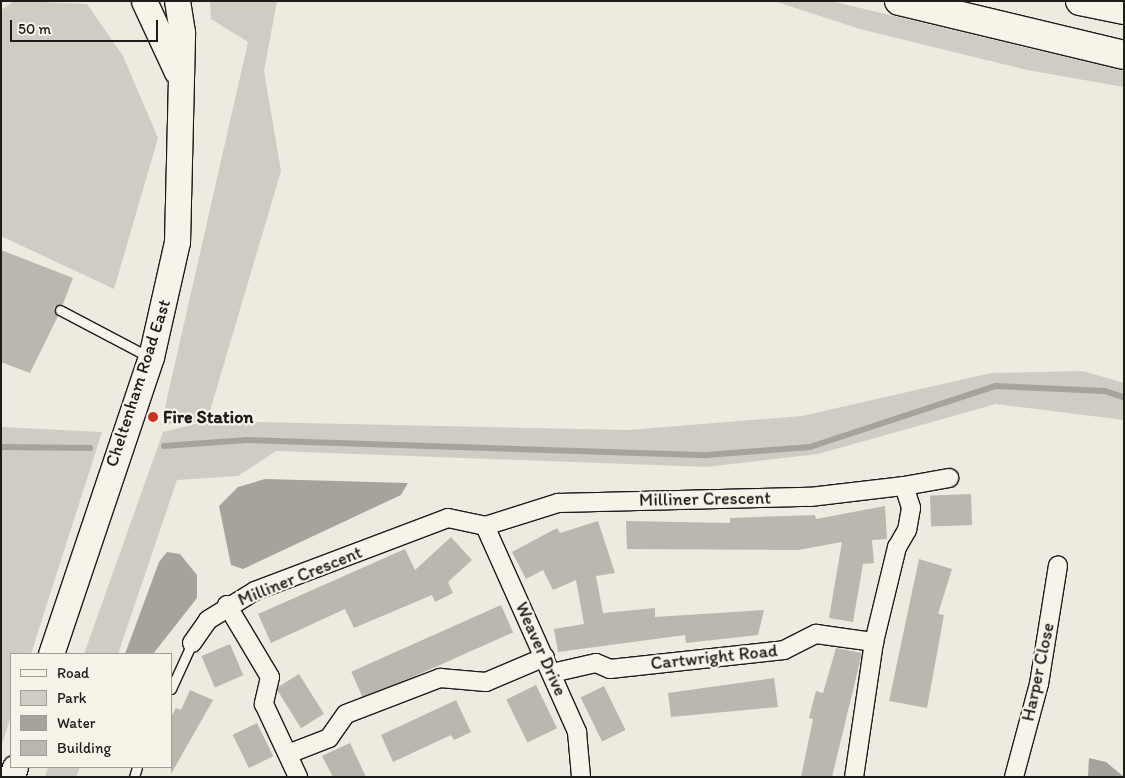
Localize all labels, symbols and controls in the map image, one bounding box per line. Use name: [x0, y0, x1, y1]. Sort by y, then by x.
scale bar: [12, 10, 160, 42]
text: 50 m: [18, 20, 51, 38]
street label: Cheltenham Road East: [101, 296, 175, 470]
place label: Fire Station: [163, 406, 254, 428]
marker: Fire Station: [147, 411, 159, 423]
street label: Milliner Crescent: [638, 487, 772, 511]
street label: Milliner Crescent: [234, 541, 366, 611]
street label: Weaver Drive: [511, 599, 571, 699]
street label: Harper Close: [1017, 621, 1059, 723]
street label: Cartwright Road: [650, 640, 778, 674]
legend: [10, 653, 172, 768]
text: Road: [57, 664, 89, 682]
text: Park: [57, 689, 87, 707]
text: Water: [57, 714, 95, 732]
text: Building: [57, 739, 111, 757]

